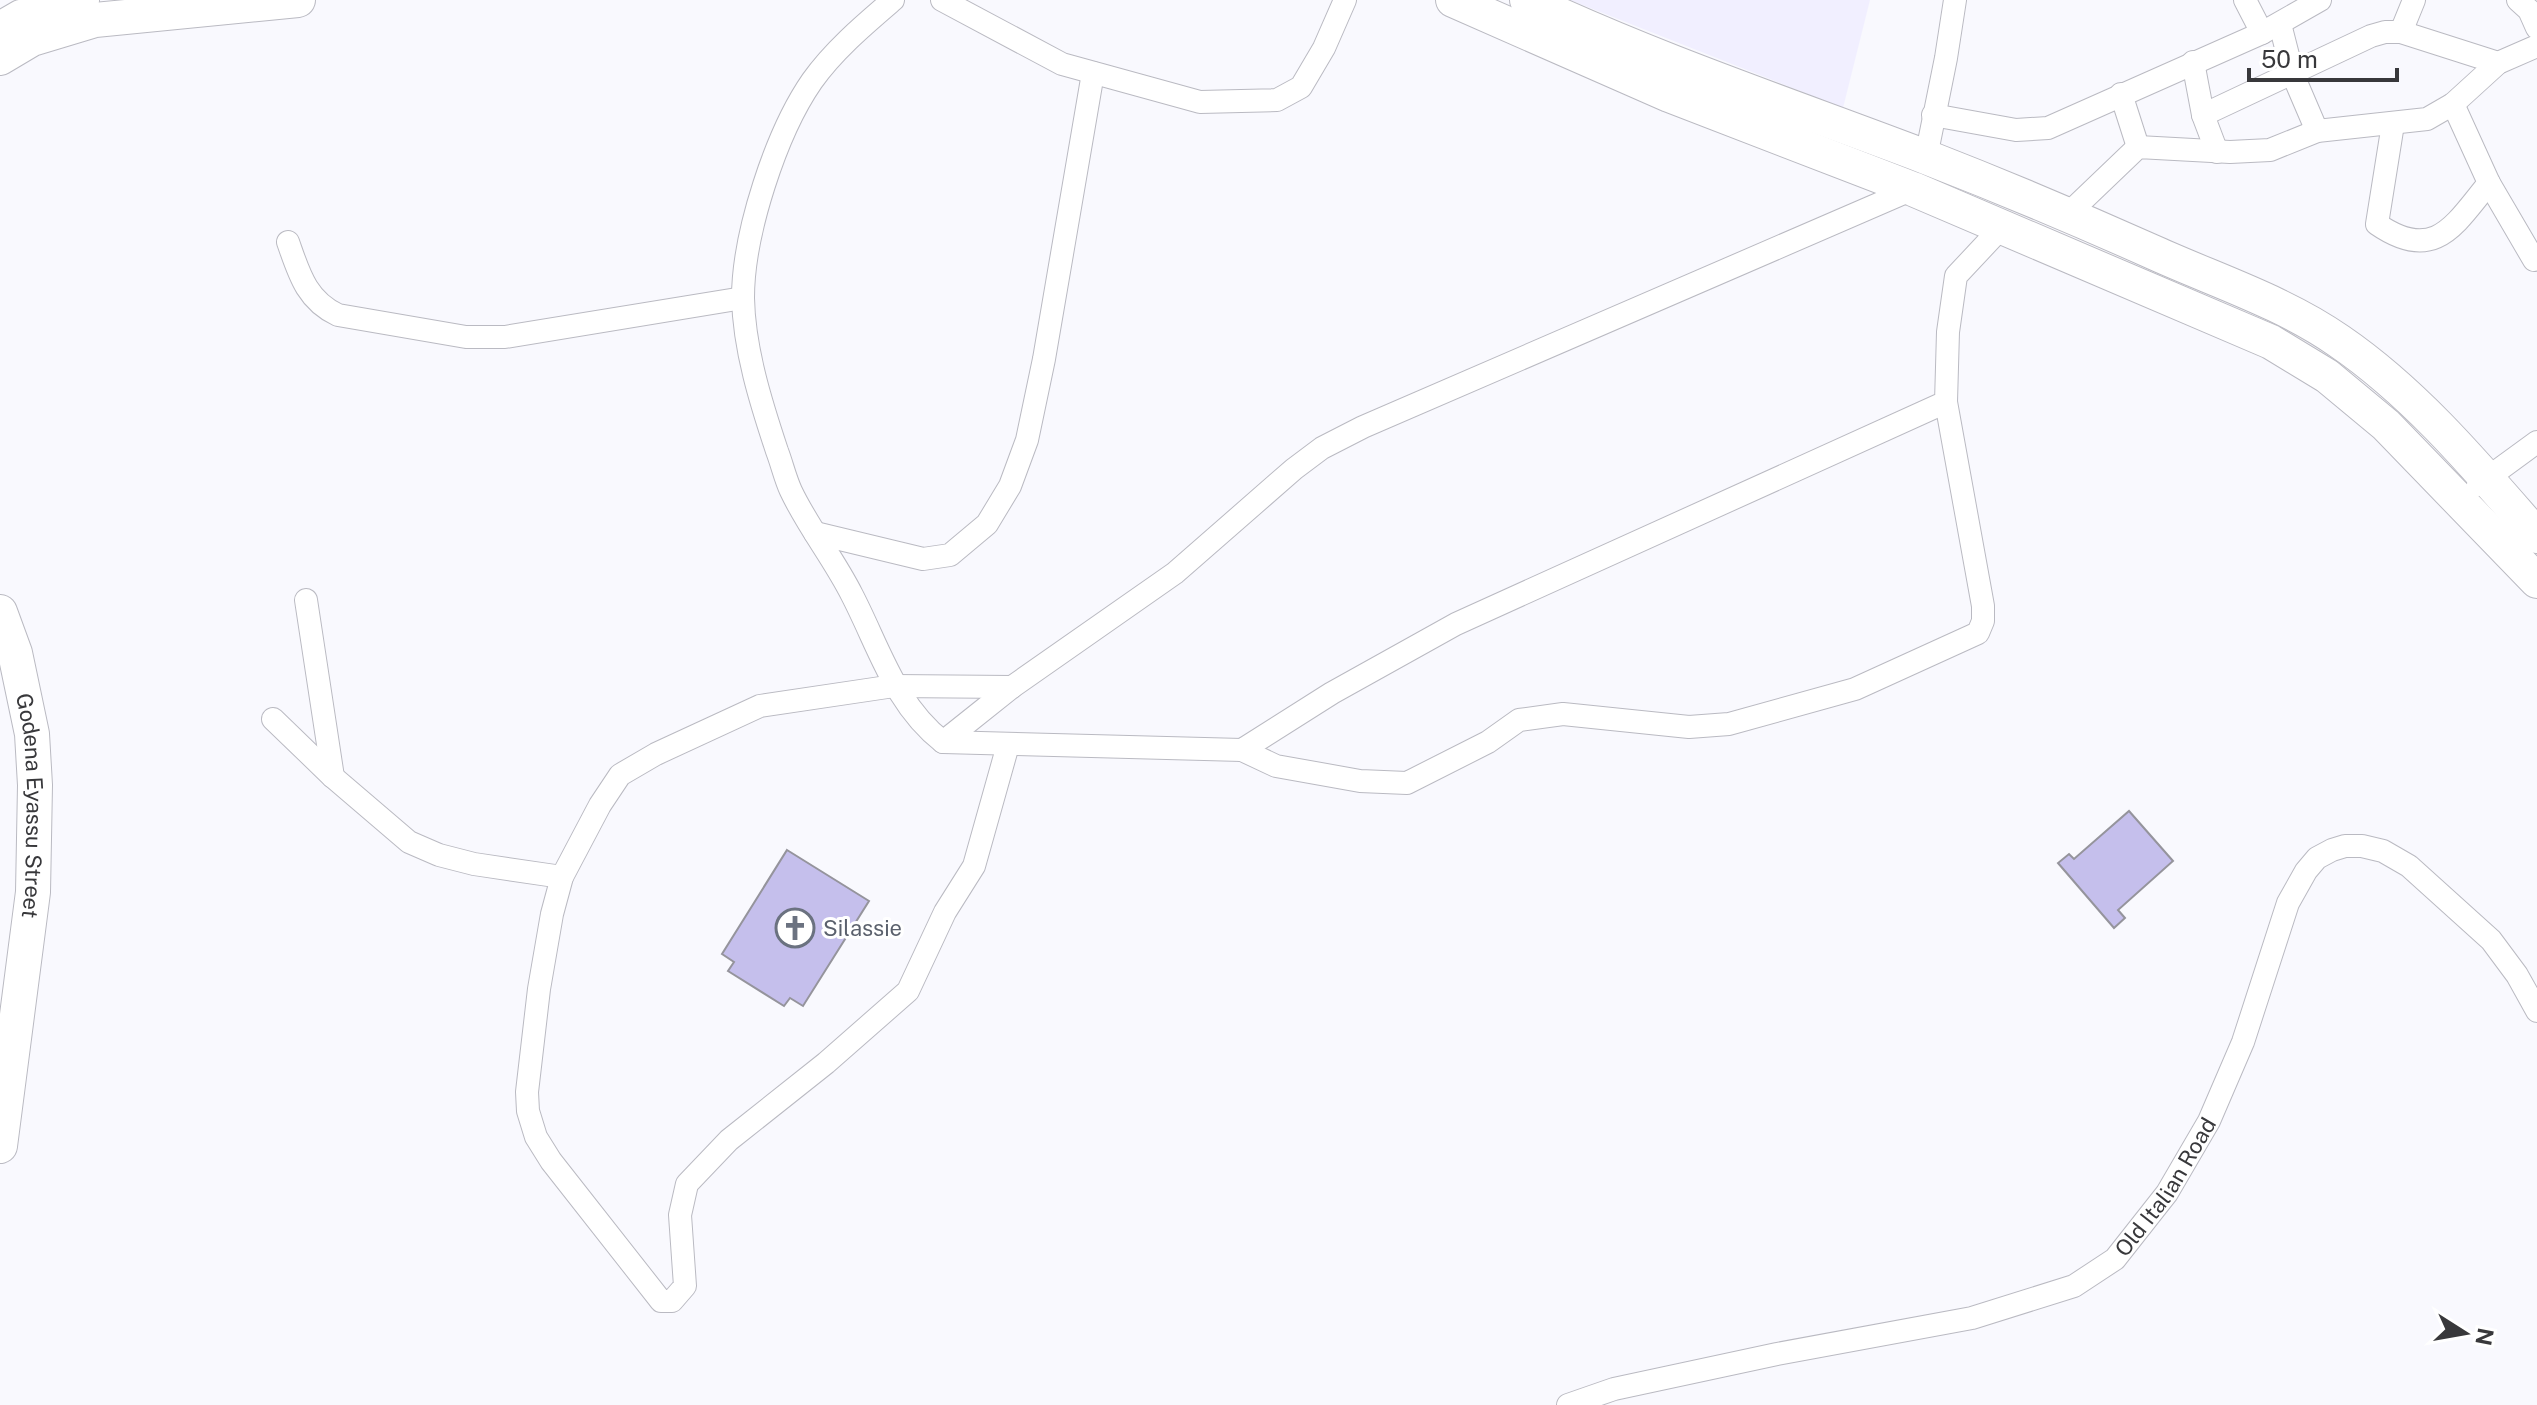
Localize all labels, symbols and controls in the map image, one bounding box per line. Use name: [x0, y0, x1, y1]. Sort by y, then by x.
scale bar: [2249, 32, 2397, 82]
text: 50 m: [2261, 45, 2318, 73]
street label: Godena Eyassu Street: [11, 691, 48, 920]
church icon: Silassie: [774, 907, 816, 949]
place label: Silassie: [823, 915, 902, 941]
street label: Old Italian Road: [2109, 1113, 2221, 1261]
north arrow: [2425, 1293, 2505, 1373]
text: N: [2470, 1326, 2499, 1348]

